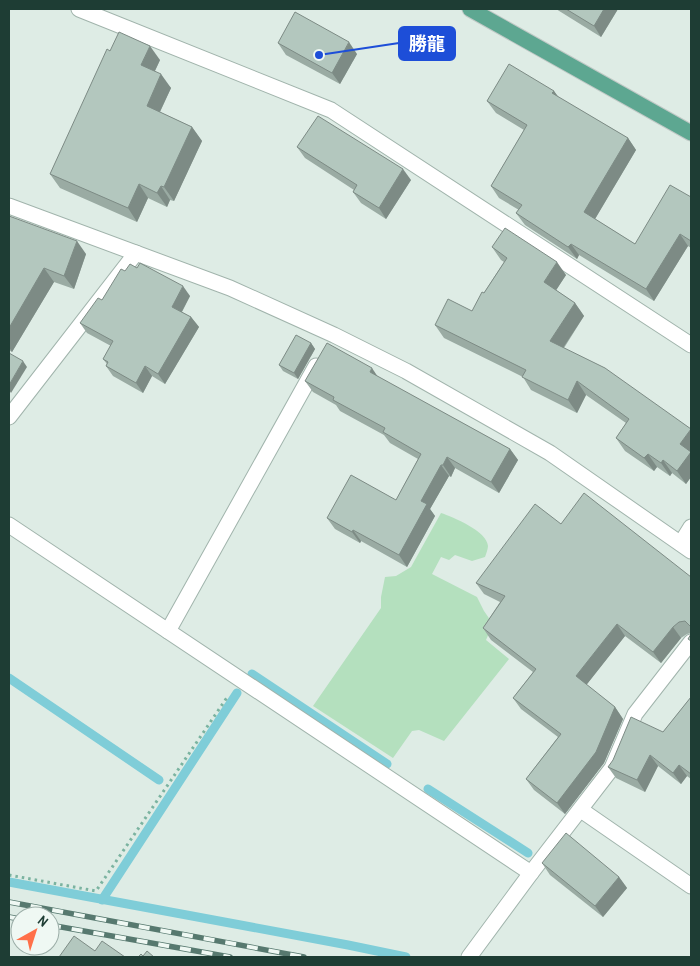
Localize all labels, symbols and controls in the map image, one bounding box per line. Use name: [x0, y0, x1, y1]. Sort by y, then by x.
callout: 勝龍: [399, 27, 455, 60]
text: 勝龍: [409, 31, 445, 56]
north arrow: [10, 906, 60, 956]
text: N: [34, 911, 52, 931]

